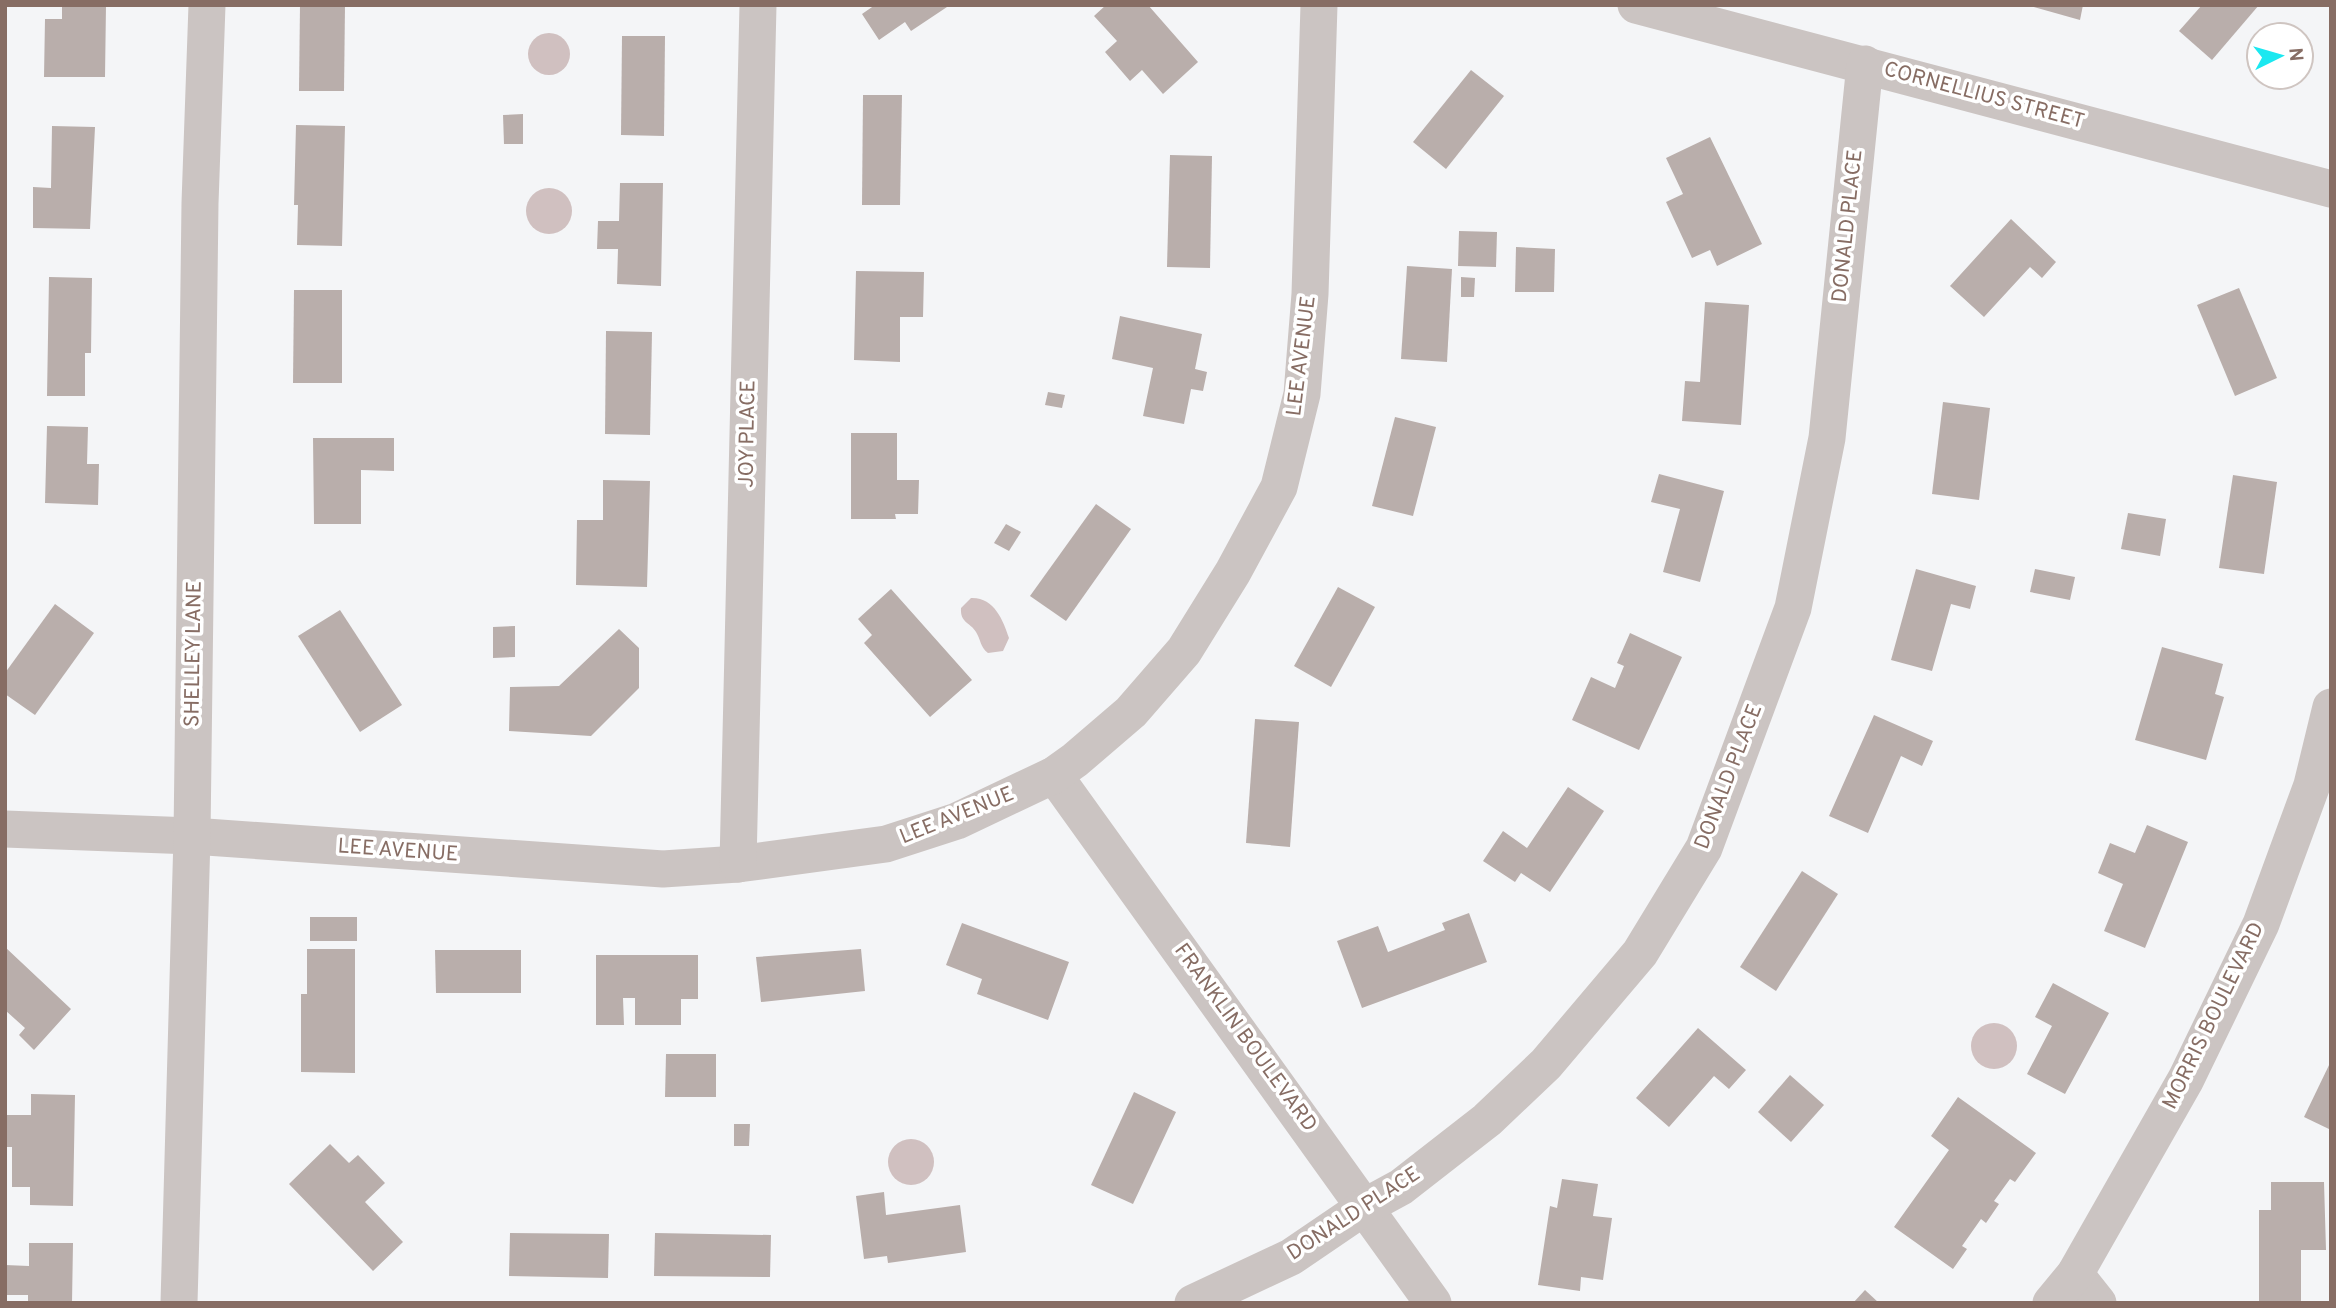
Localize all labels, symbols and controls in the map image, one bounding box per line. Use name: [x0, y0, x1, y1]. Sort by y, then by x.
north arrow: [2245, 21, 2315, 91]
text: N: [2282, 47, 2307, 63]
street label: CORNELLIUS STREET: [1881, 56, 2087, 136]
street label: DONALD PLACE: [1827, 148, 1869, 304]
street label: LEE AVENUE: [1281, 294, 1323, 418]
street label: JOY PLACE: [734, 380, 762, 488]
street label: SHELLEY LANE: [179, 581, 209, 727]
street label: DONALD PLACE: [1689, 701, 1769, 853]
street label: LEE AVENUE: [896, 781, 1018, 851]
street label: LEE AVENUE: [337, 833, 459, 869]
street label: MORRIS BOULEVARD: [2157, 918, 2271, 1114]
street label: FRANKLIN BOULEVARD: [1167, 938, 1323, 1138]
street label: DONALD PLACE: [1282, 1161, 1426, 1267]

